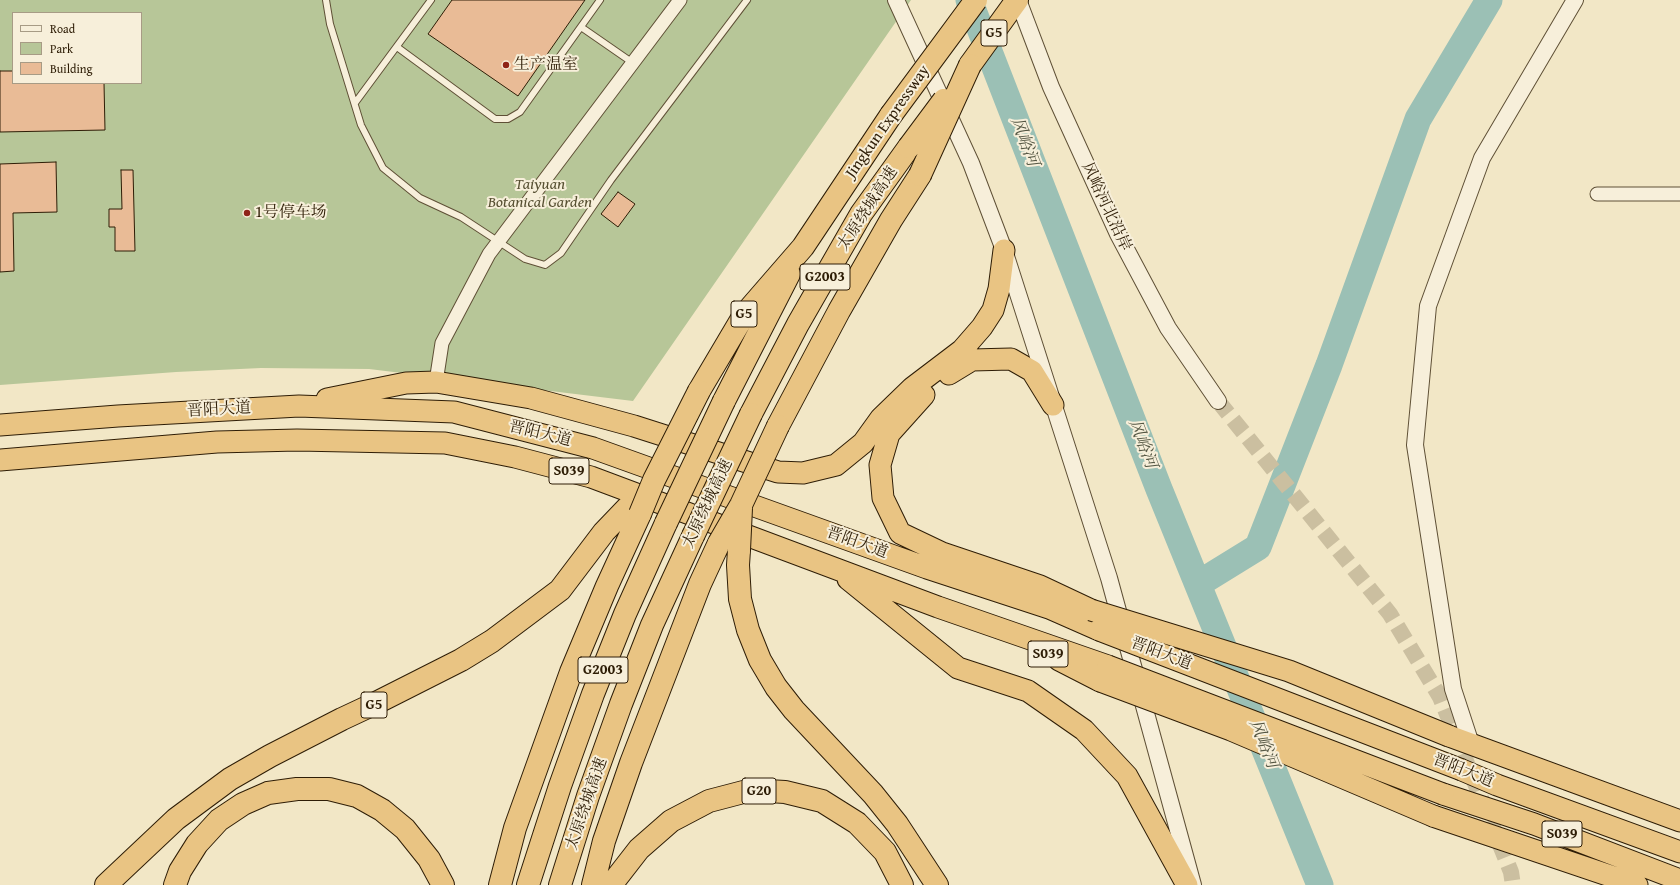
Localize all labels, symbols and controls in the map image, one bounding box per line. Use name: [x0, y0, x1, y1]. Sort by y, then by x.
legend: [12, 12, 142, 84]
text: Road: [50, 20, 75, 37]
road number: G5: [981, 20, 1007, 46]
text: Park: [50, 40, 73, 57]
place label: 生产温室: [514, 55, 578, 75]
text: Building: [50, 60, 93, 77]
marker: 生产温室: [501, 60, 511, 70]
street label: Jingkun Expressway: [842, 62, 934, 182]
water label: 风峪河: [1005, 115, 1043, 169]
street label: 风峪河北沿岸: [1077, 159, 1135, 255]
street label: 太原绕城高速: [834, 164, 902, 254]
park label: Taiyuan Botanical Garden: [488, 175, 592, 213]
place label: 1号停车场: [255, 203, 327, 223]
marker: 1号停车场: [242, 208, 252, 218]
road number: G2003: [800, 264, 850, 290]
road number: G5: [731, 301, 757, 327]
street label: 晋阳大道: [187, 399, 251, 421]
street label: 晋阳大道: [507, 417, 573, 451]
water label: 风峪河: [1123, 417, 1161, 471]
street label: 太原绕城高速: [679, 456, 737, 552]
road number: S039: [549, 458, 589, 484]
street label: 晋阳大道: [824, 523, 890, 563]
street label: 晋阳大道: [1128, 634, 1194, 674]
road number: S039: [1028, 641, 1068, 667]
road number: G2003: [578, 657, 628, 683]
road number: G5: [361, 692, 387, 718]
water label: 风峪河: [1244, 717, 1282, 771]
street label: 晋阳大道: [1430, 750, 1496, 792]
street label: 太原绕城高速: [562, 755, 612, 853]
road number: G20: [742, 778, 776, 804]
road number: S039: [1542, 821, 1582, 847]

